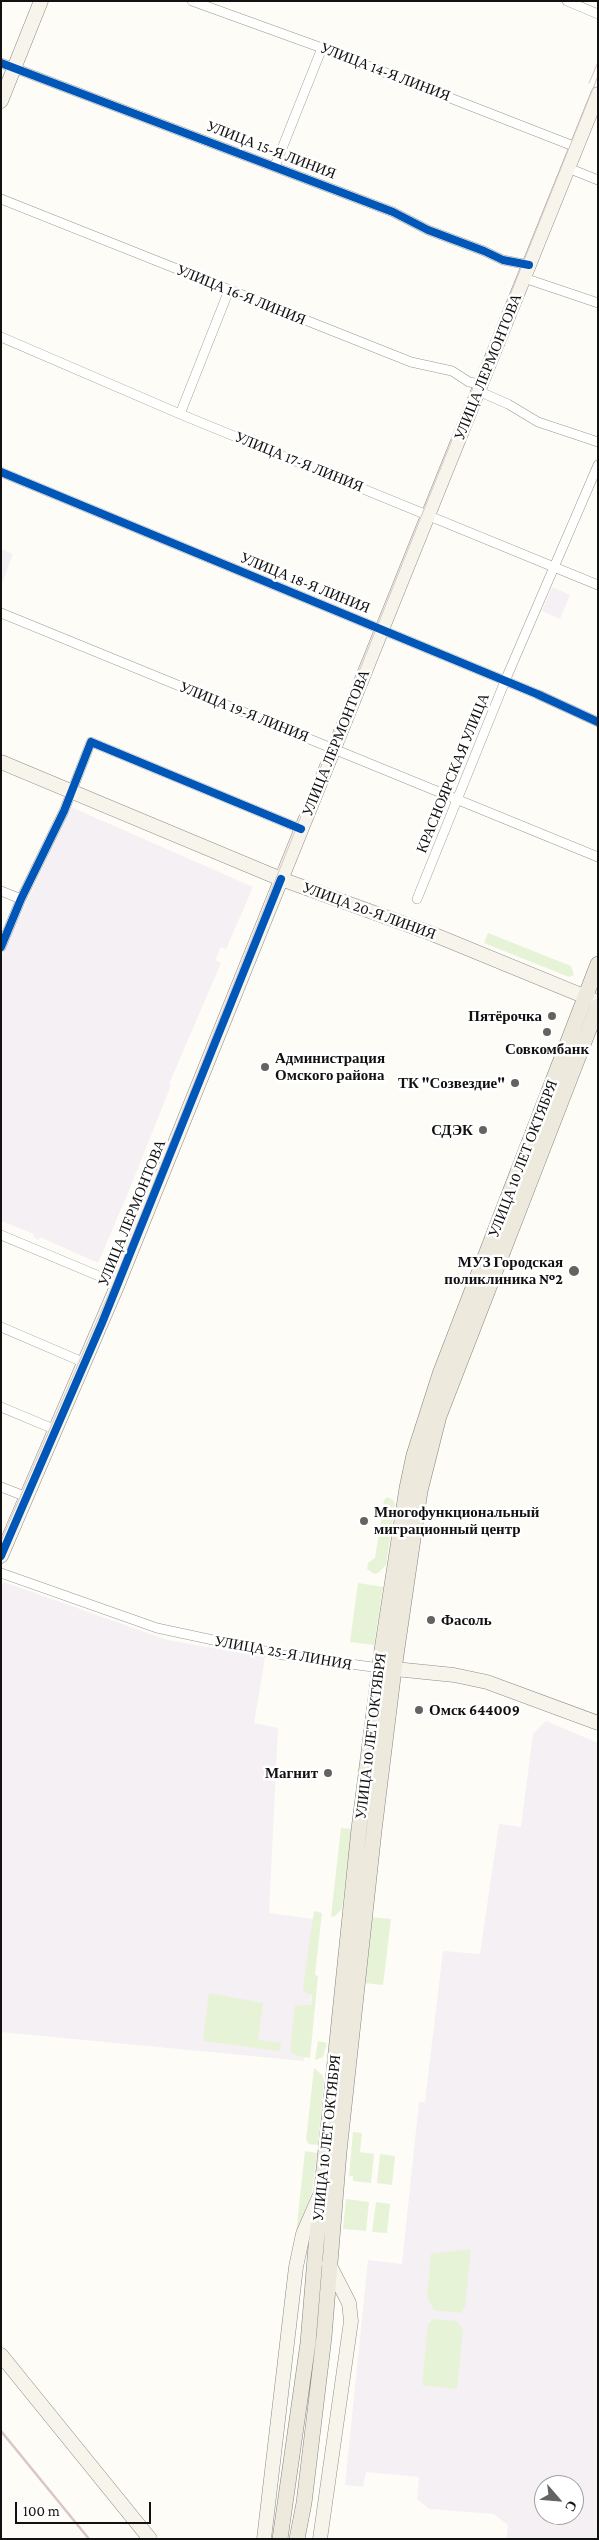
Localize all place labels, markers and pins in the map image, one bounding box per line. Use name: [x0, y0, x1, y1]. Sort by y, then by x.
place label: Пятёрочка: [468, 1007, 542, 1025]
marker: Пятёрочка: [546, 1010, 558, 1022]
marker: Совкомбанк: [541, 1026, 553, 1038]
place label: Совкомбанк: [505, 1040, 589, 1058]
place label: Администрация Омского района: [275, 1049, 385, 1084]
marker: Администрация Омского района: [259, 1061, 271, 1073]
place label: ТК "Созвездие": [398, 1074, 505, 1092]
marker: ТК "Созвездие": [509, 1077, 521, 1089]
place label: СДЭК: [431, 1121, 473, 1139]
marker: СДЭК: [477, 1124, 489, 1136]
place label: МУЗ Городская поликлиника №2: [444, 1253, 563, 1288]
marker: МУЗ Городская поликлиника №2: [567, 1264, 581, 1278]
place label: Многофункциональный миграционный центр: [374, 1503, 539, 1538]
marker: Многофункциональный миграционный центр: [358, 1515, 370, 1527]
place label: Фасоль: [441, 1611, 492, 1629]
marker: Фасоль: [425, 1614, 437, 1626]
place label: Омск 644009: [429, 1701, 520, 1719]
marker: Омск 644009: [413, 1704, 425, 1716]
place label: Магнит: [265, 1764, 318, 1782]
marker: Магнит: [322, 1767, 334, 1779]

